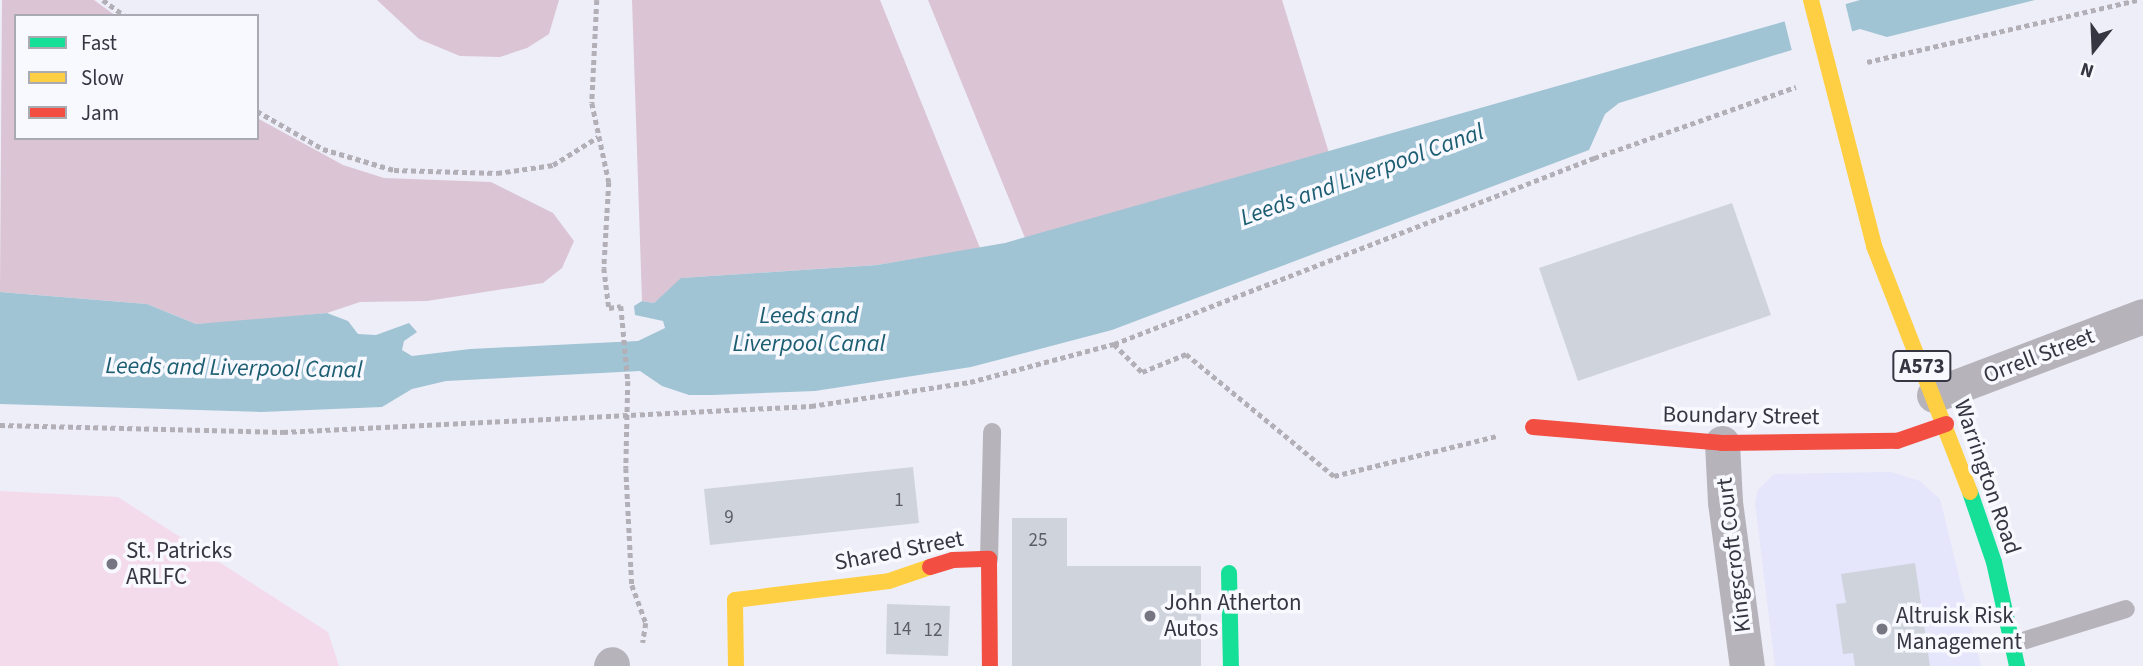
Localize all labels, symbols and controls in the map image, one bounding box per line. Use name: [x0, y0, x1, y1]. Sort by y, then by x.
legend: [14, 14, 259, 140]
north arrow: [2059, 14, 2129, 84]
text: Fast: [81, 28, 117, 58]
text: N: [2077, 55, 2098, 84]
text: Slow: [81, 63, 124, 93]
text: Jam: [81, 98, 119, 128]
water label: Leeds and Liverpool Canal: [1236, 118, 1488, 232]
water label: Leeds and Liverpool Canal: [733, 302, 885, 358]
street label: Orrell Street: [1980, 322, 2098, 390]
road number: A573: [1892, 348, 1952, 384]
water label: Leeds and Liverpool Canal: [105, 351, 363, 385]
street label: Warrington Road: [1948, 396, 2026, 558]
street label: Boundary Street: [1662, 401, 1820, 431]
street label: Kingscroft Court: [1711, 476, 1757, 634]
house number: 1: [894, 490, 904, 512]
house number: 9: [724, 507, 734, 529]
street label: Shared Street: [832, 525, 966, 577]
house number: 25: [1029, 530, 1047, 552]
place label: St. Patricks ARLFC: [126, 537, 232, 591]
marker: St. Patricks ARLFC: [104, 556, 120, 572]
place label: John Atherton Autos: [1164, 589, 1302, 643]
place label: Altruisk Risk Management: [1896, 602, 2022, 656]
marker: John Atherton Autos: [1142, 608, 1158, 624]
house number: 14: [893, 619, 911, 641]
house number: 12: [924, 620, 942, 642]
marker: Altruisk Risk Management: [1874, 621, 1890, 637]

